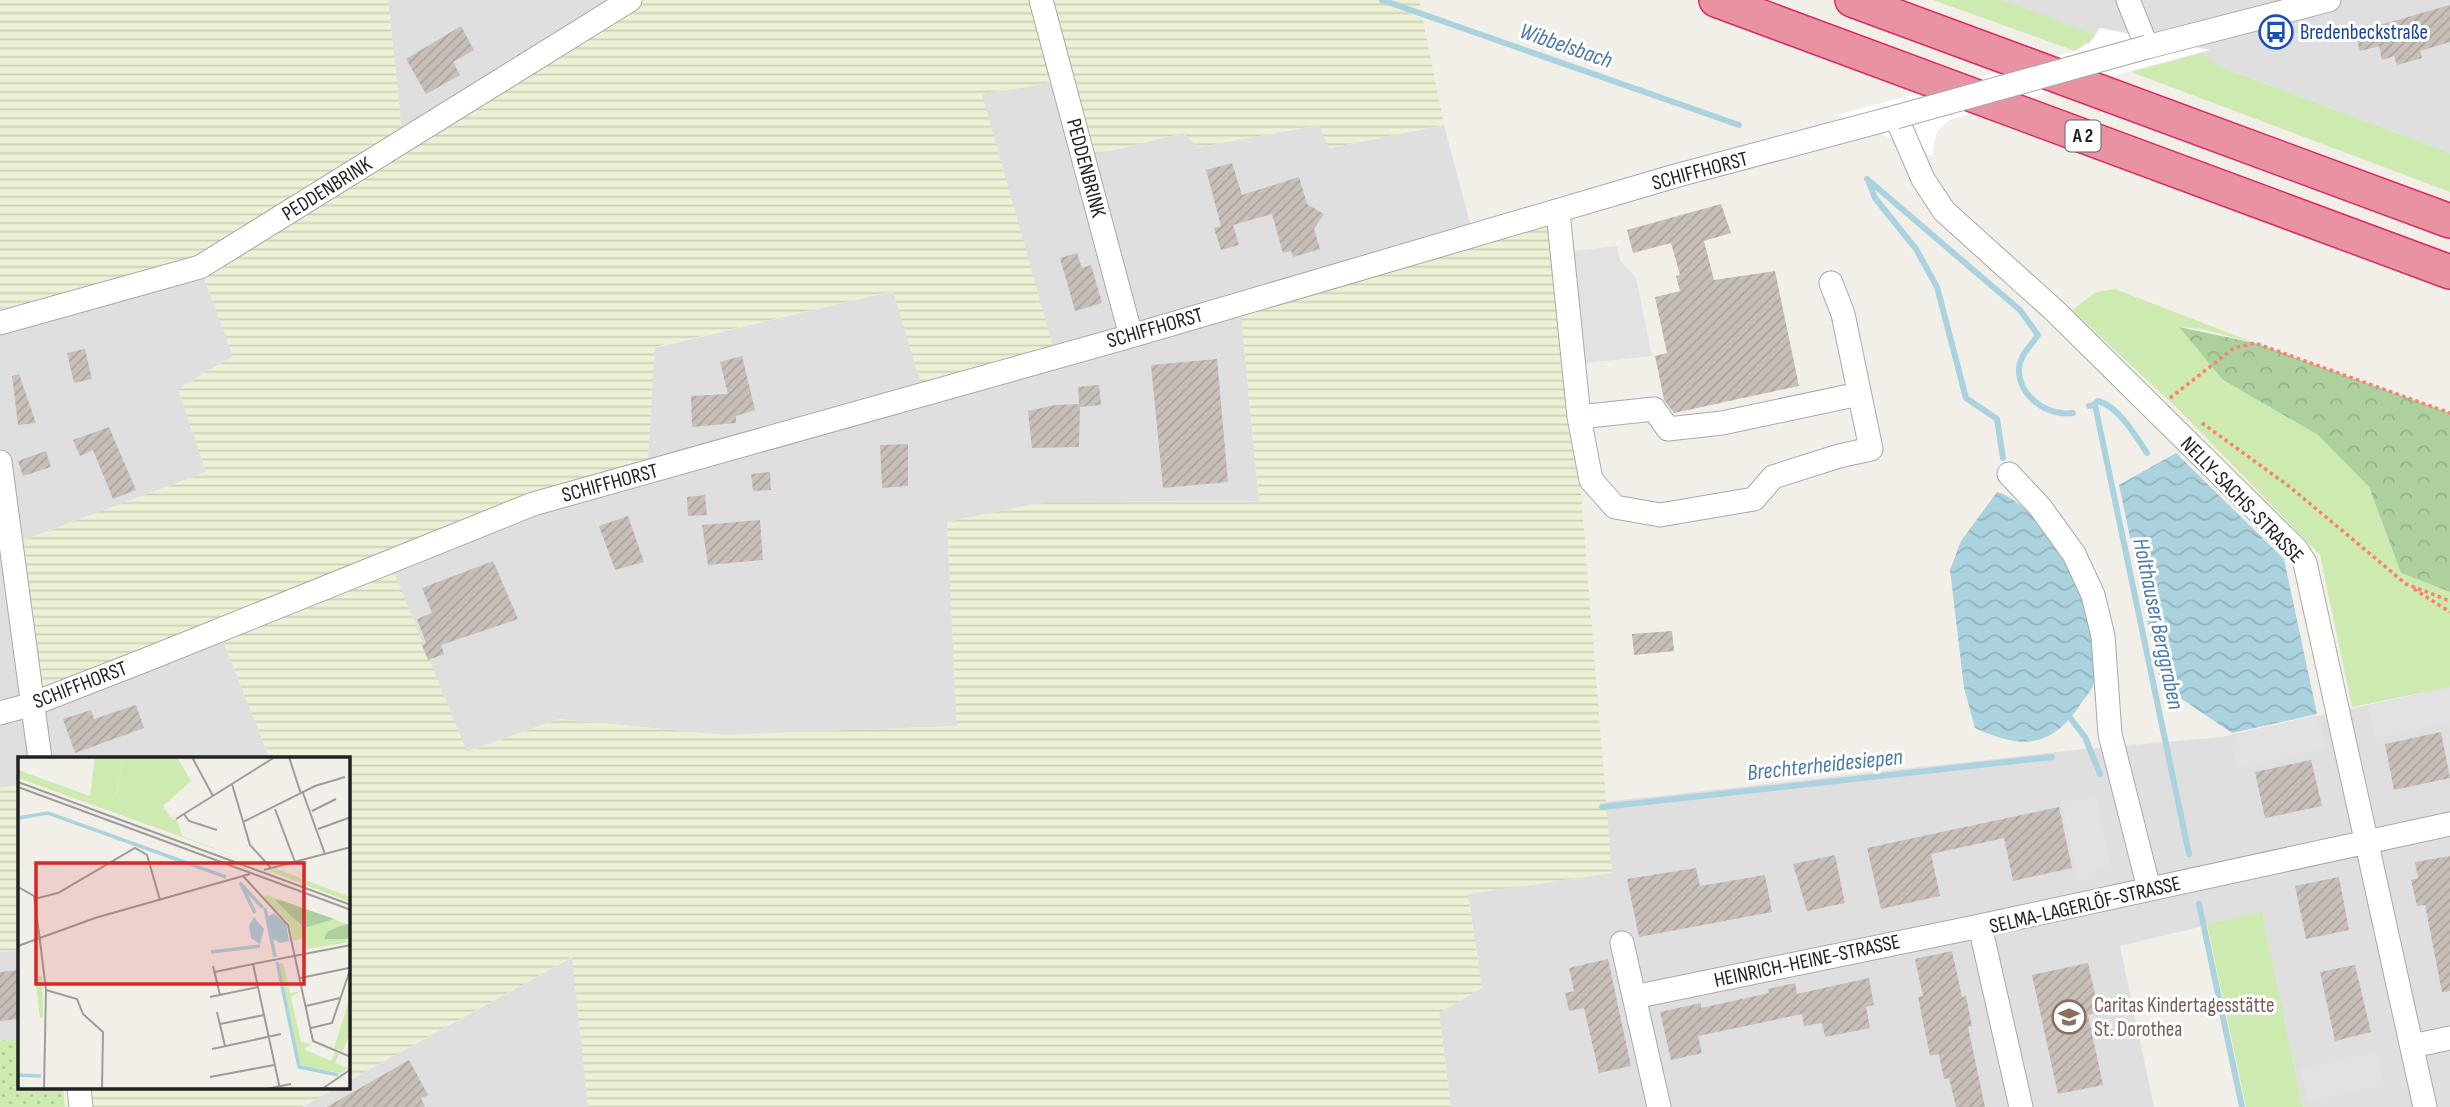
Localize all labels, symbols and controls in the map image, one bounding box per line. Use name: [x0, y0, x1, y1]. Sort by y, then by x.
bus stop icon: Bredenbeckstraße: [2257, 13, 2295, 51]
water label: Wibbelsbach: [1516, 17, 1616, 75]
place label: Bredenbeckstraße: [2300, 20, 2428, 45]
street label: PEDDENBRINK: [1061, 116, 1111, 220]
road number: A 2: [2066, 120, 2100, 152]
street label: SCHIFFHORST: [1649, 146, 1751, 196]
street label: PEDDENBRINK: [278, 151, 377, 226]
street label: SCHIFFHORST: [1104, 302, 1206, 354]
street label: NELLY-SACHS-STRASSE: [2175, 432, 2309, 568]
street label: SCHIFFHORST: [559, 458, 661, 508]
water label: Holthauser Berggraben: [2126, 536, 2190, 713]
street label: SCHIFFHORST: [29, 655, 131, 714]
water label: Brechterheidesiepen: [1746, 743, 1905, 787]
inset map: [18, 757, 350, 1090]
street label: SELMA-LAGERLÖF-STRASSE: [1987, 871, 2183, 939]
street label: HEINRICH-HEINE-STRASSE: [1712, 929, 1902, 993]
place label: Caritas Kindertagesstätte St. Dorothea: [2094, 993, 2274, 1042]
school or university icon: Caritas Kindertagesstätte St. Dorothea: [2050, 998, 2088, 1036]

